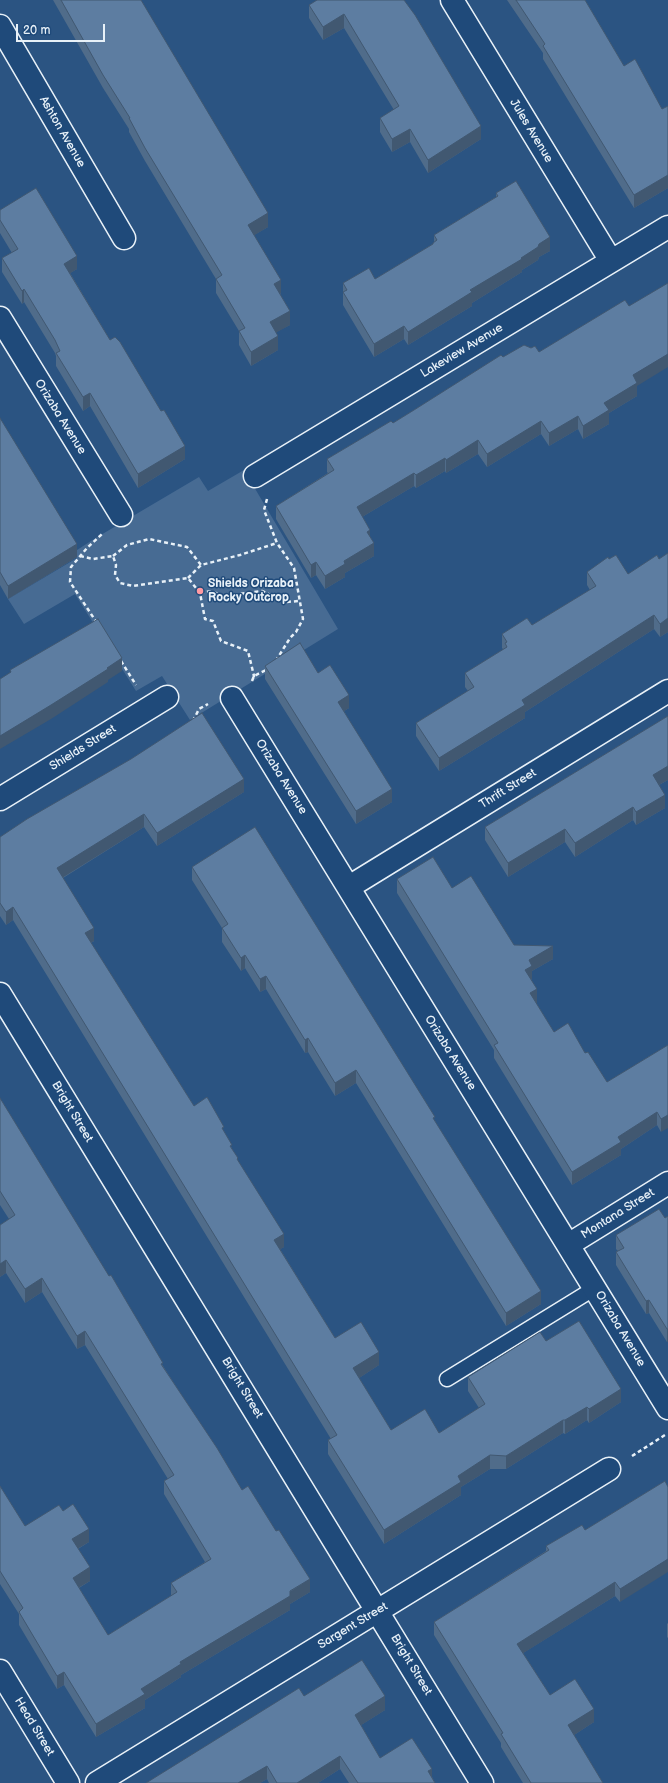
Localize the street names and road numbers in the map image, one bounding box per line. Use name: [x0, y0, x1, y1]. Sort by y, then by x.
street label: Ashton Avenue: [36, 94, 88, 170]
street label: Jules Avenue: [506, 96, 556, 166]
street label: Lakeview Avenue: [418, 321, 506, 381]
street label: Orizaba Avenue: [31, 377, 89, 457]
street label: Shields Street: [47, 722, 119, 774]
street label: Orizaba Avenue: [252, 737, 310, 817]
street label: Thrift Street: [477, 766, 539, 812]
street label: Orizaba Avenue: [421, 1013, 479, 1093]
street label: Bright Street: [48, 1079, 96, 1145]
street label: Montana Street: [579, 1186, 657, 1242]
street label: Orizaba Avenue: [592, 1289, 648, 1369]
street label: Bright Street: [218, 1355, 266, 1421]
street label: Sargent Street: [315, 1600, 391, 1652]
street label: Bright Street: [387, 1632, 435, 1698]
street label: Head Street: [11, 1695, 57, 1759]

